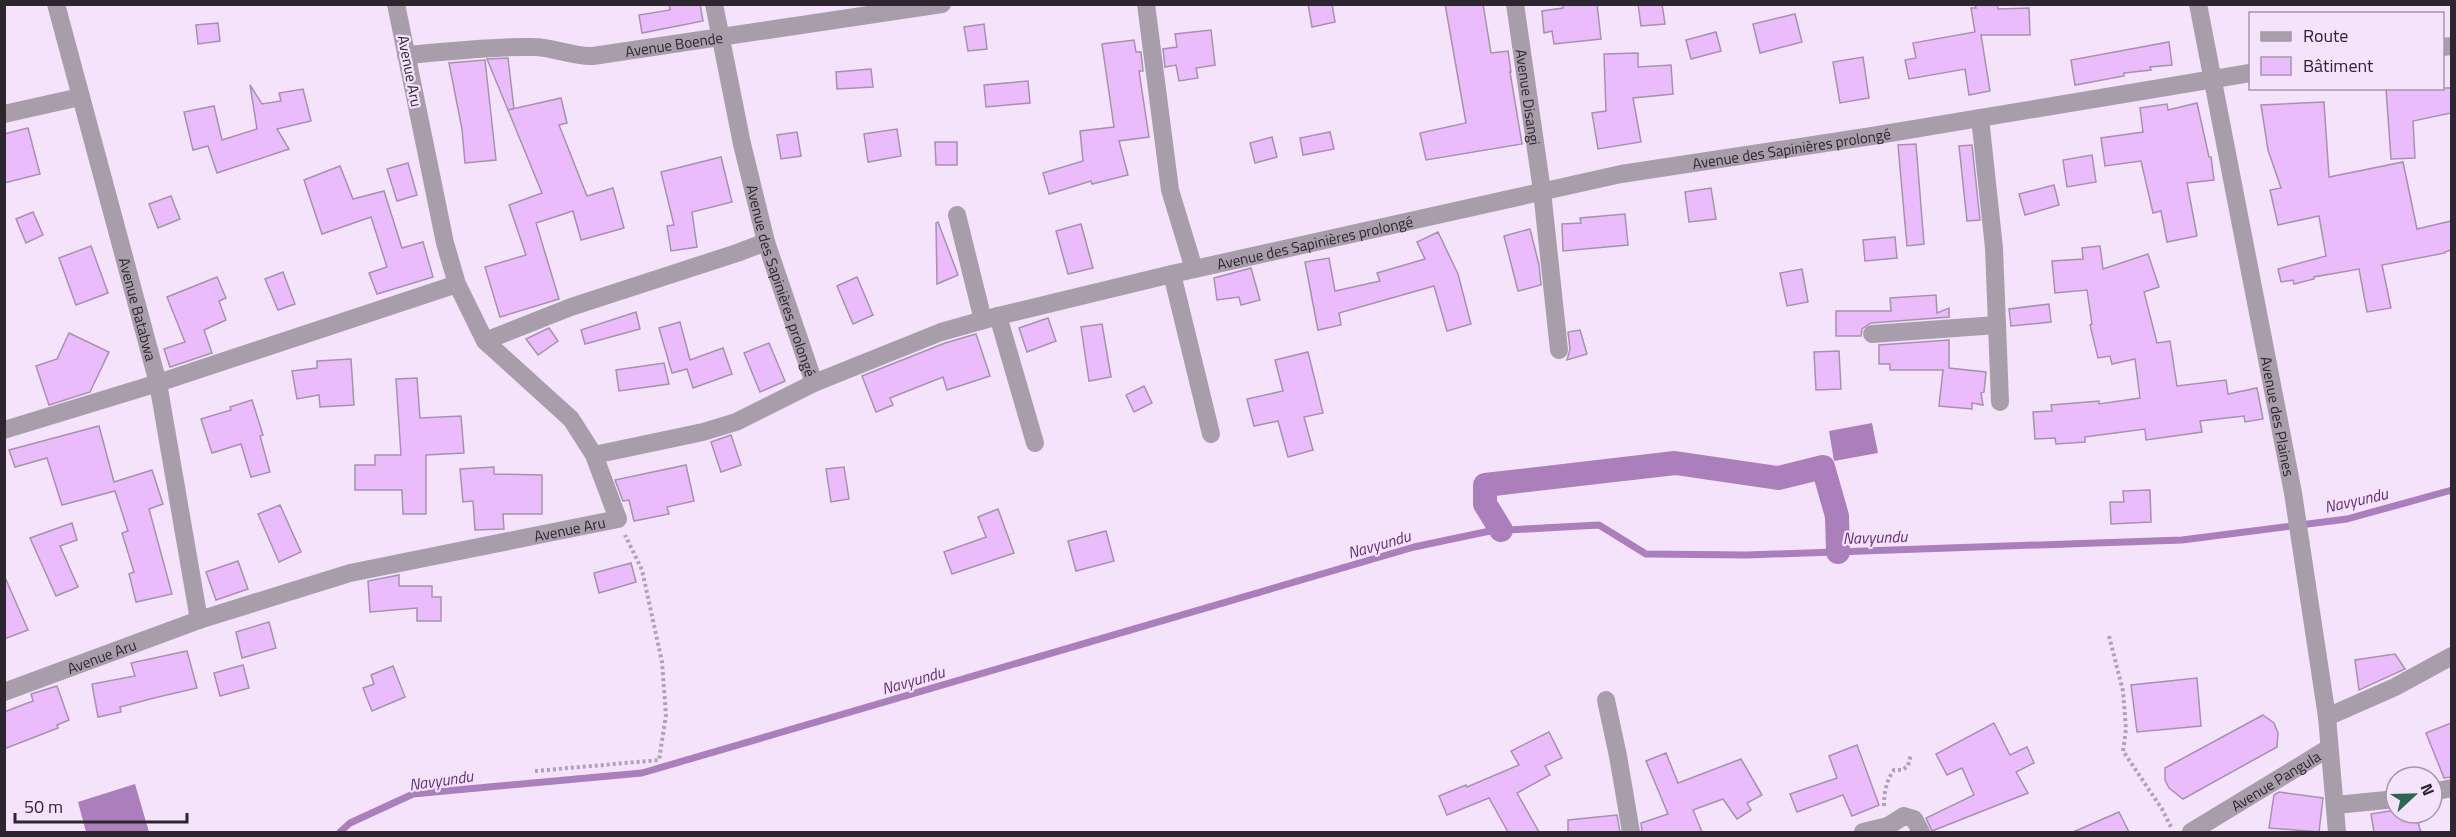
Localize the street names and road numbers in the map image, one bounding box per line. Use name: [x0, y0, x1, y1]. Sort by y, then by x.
street label: Avenue Boende: [623, 25, 724, 63]
street label: Avenue Aru: [392, 33, 428, 109]
street label: Avenue Disangi: [1510, 47, 1547, 147]
street label: Avenue des Sapinières prolongé: [1691, 122, 1892, 175]
street label: Avenue des Sapinières prolongé: [741, 182, 823, 380]
street label: Avenue des Sapinières prolongé: [1215, 209, 1415, 275]
street label: Avenue Batabwa: [113, 255, 163, 364]
street label: Avenue des Plaines: [2255, 354, 2301, 478]
street label: Avenue Aru: [532, 510, 607, 547]
street label: Avenue Aru: [64, 633, 140, 679]
street label: Avenue Pangula: [2226, 744, 2325, 817]

